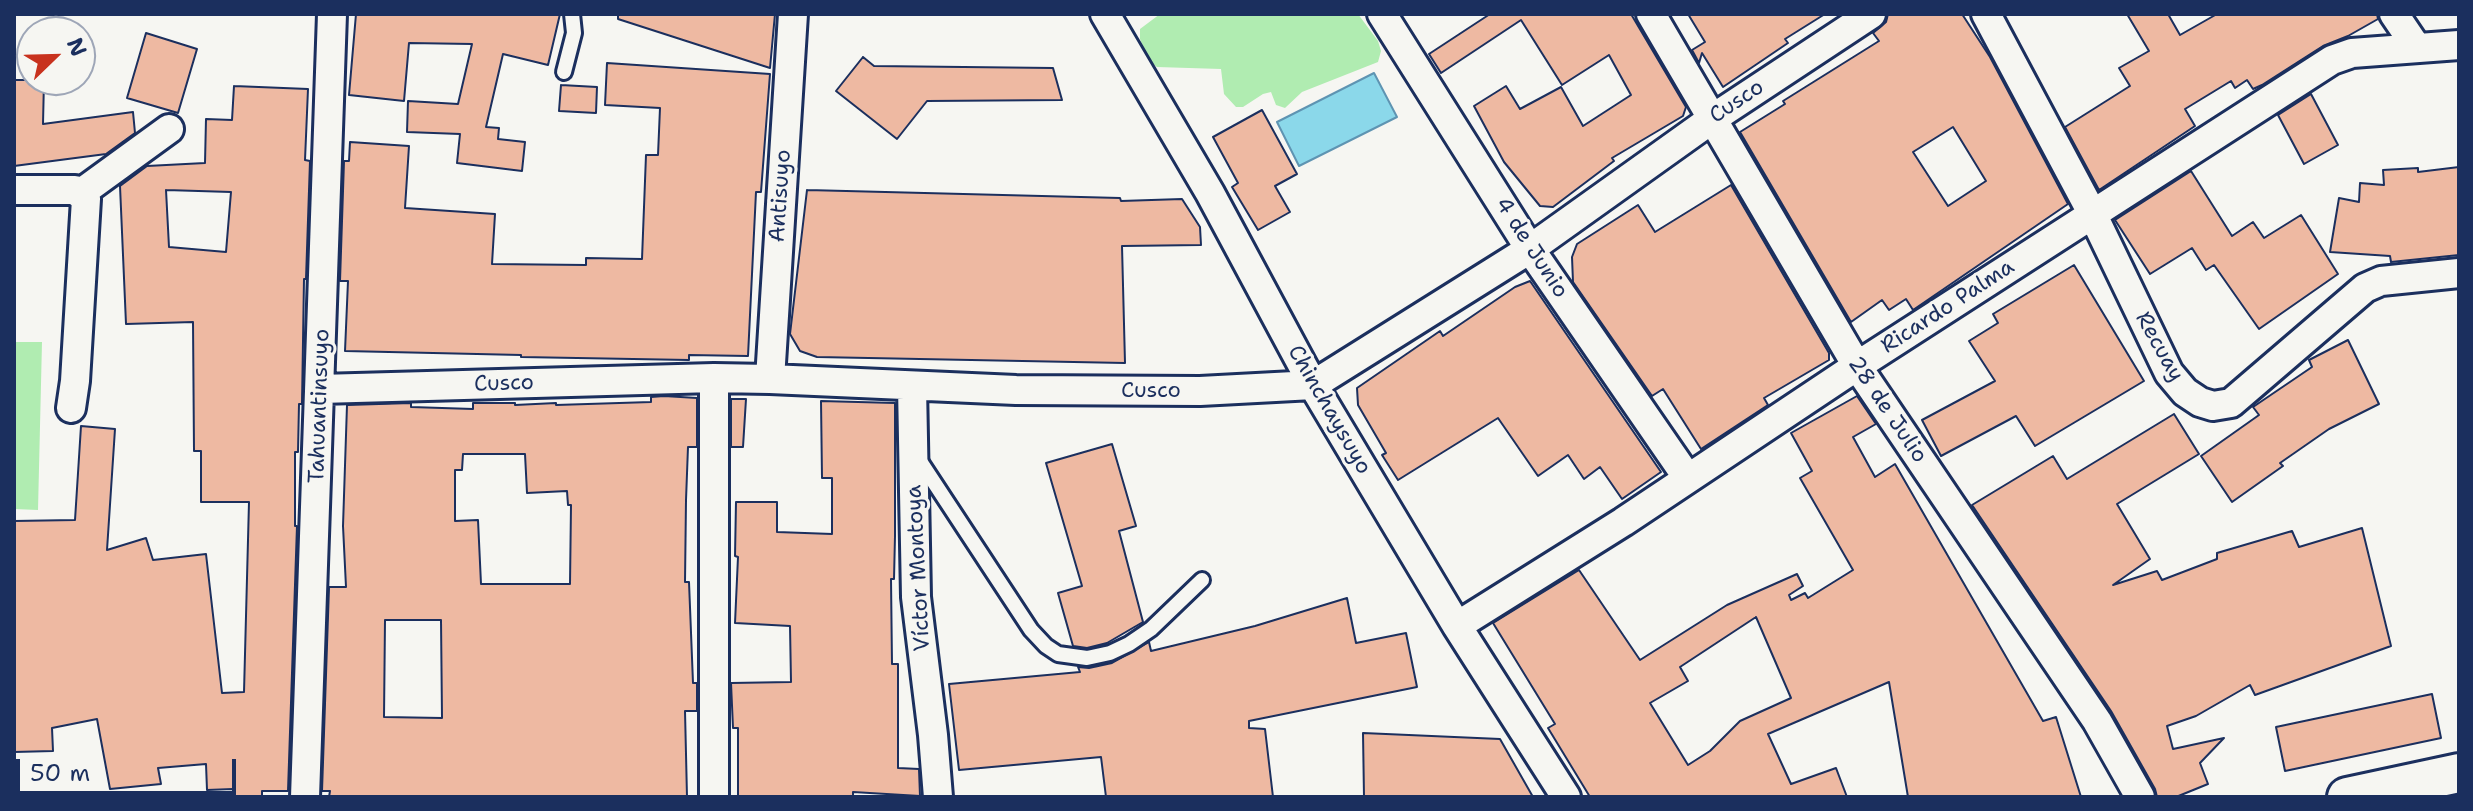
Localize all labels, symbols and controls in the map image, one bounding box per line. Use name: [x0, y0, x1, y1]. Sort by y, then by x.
north arrow: [16, 16, 96, 96]
text: N: [60, 34, 93, 61]
street label: Cusco: [1705, 74, 1769, 130]
street label: Antisuyo: [765, 149, 797, 243]
street label: 4 de Junio: [1489, 193, 1573, 303]
street label: Ricardo Palma: [1876, 254, 2020, 360]
street label: Recuay: [2129, 307, 2189, 387]
street label: Tahuantinsuyo: [304, 328, 336, 484]
street label: Chinchaysuyo: [1281, 341, 1377, 479]
street label: 28 de Julio: [1842, 352, 1932, 468]
street label: Cusco: [474, 370, 534, 398]
street label: Cusco: [1121, 378, 1181, 404]
street label: Víctor Montoya: [901, 484, 937, 652]
scale bar: [20, 743, 240, 793]
text: 50 m: [30, 757, 90, 789]

